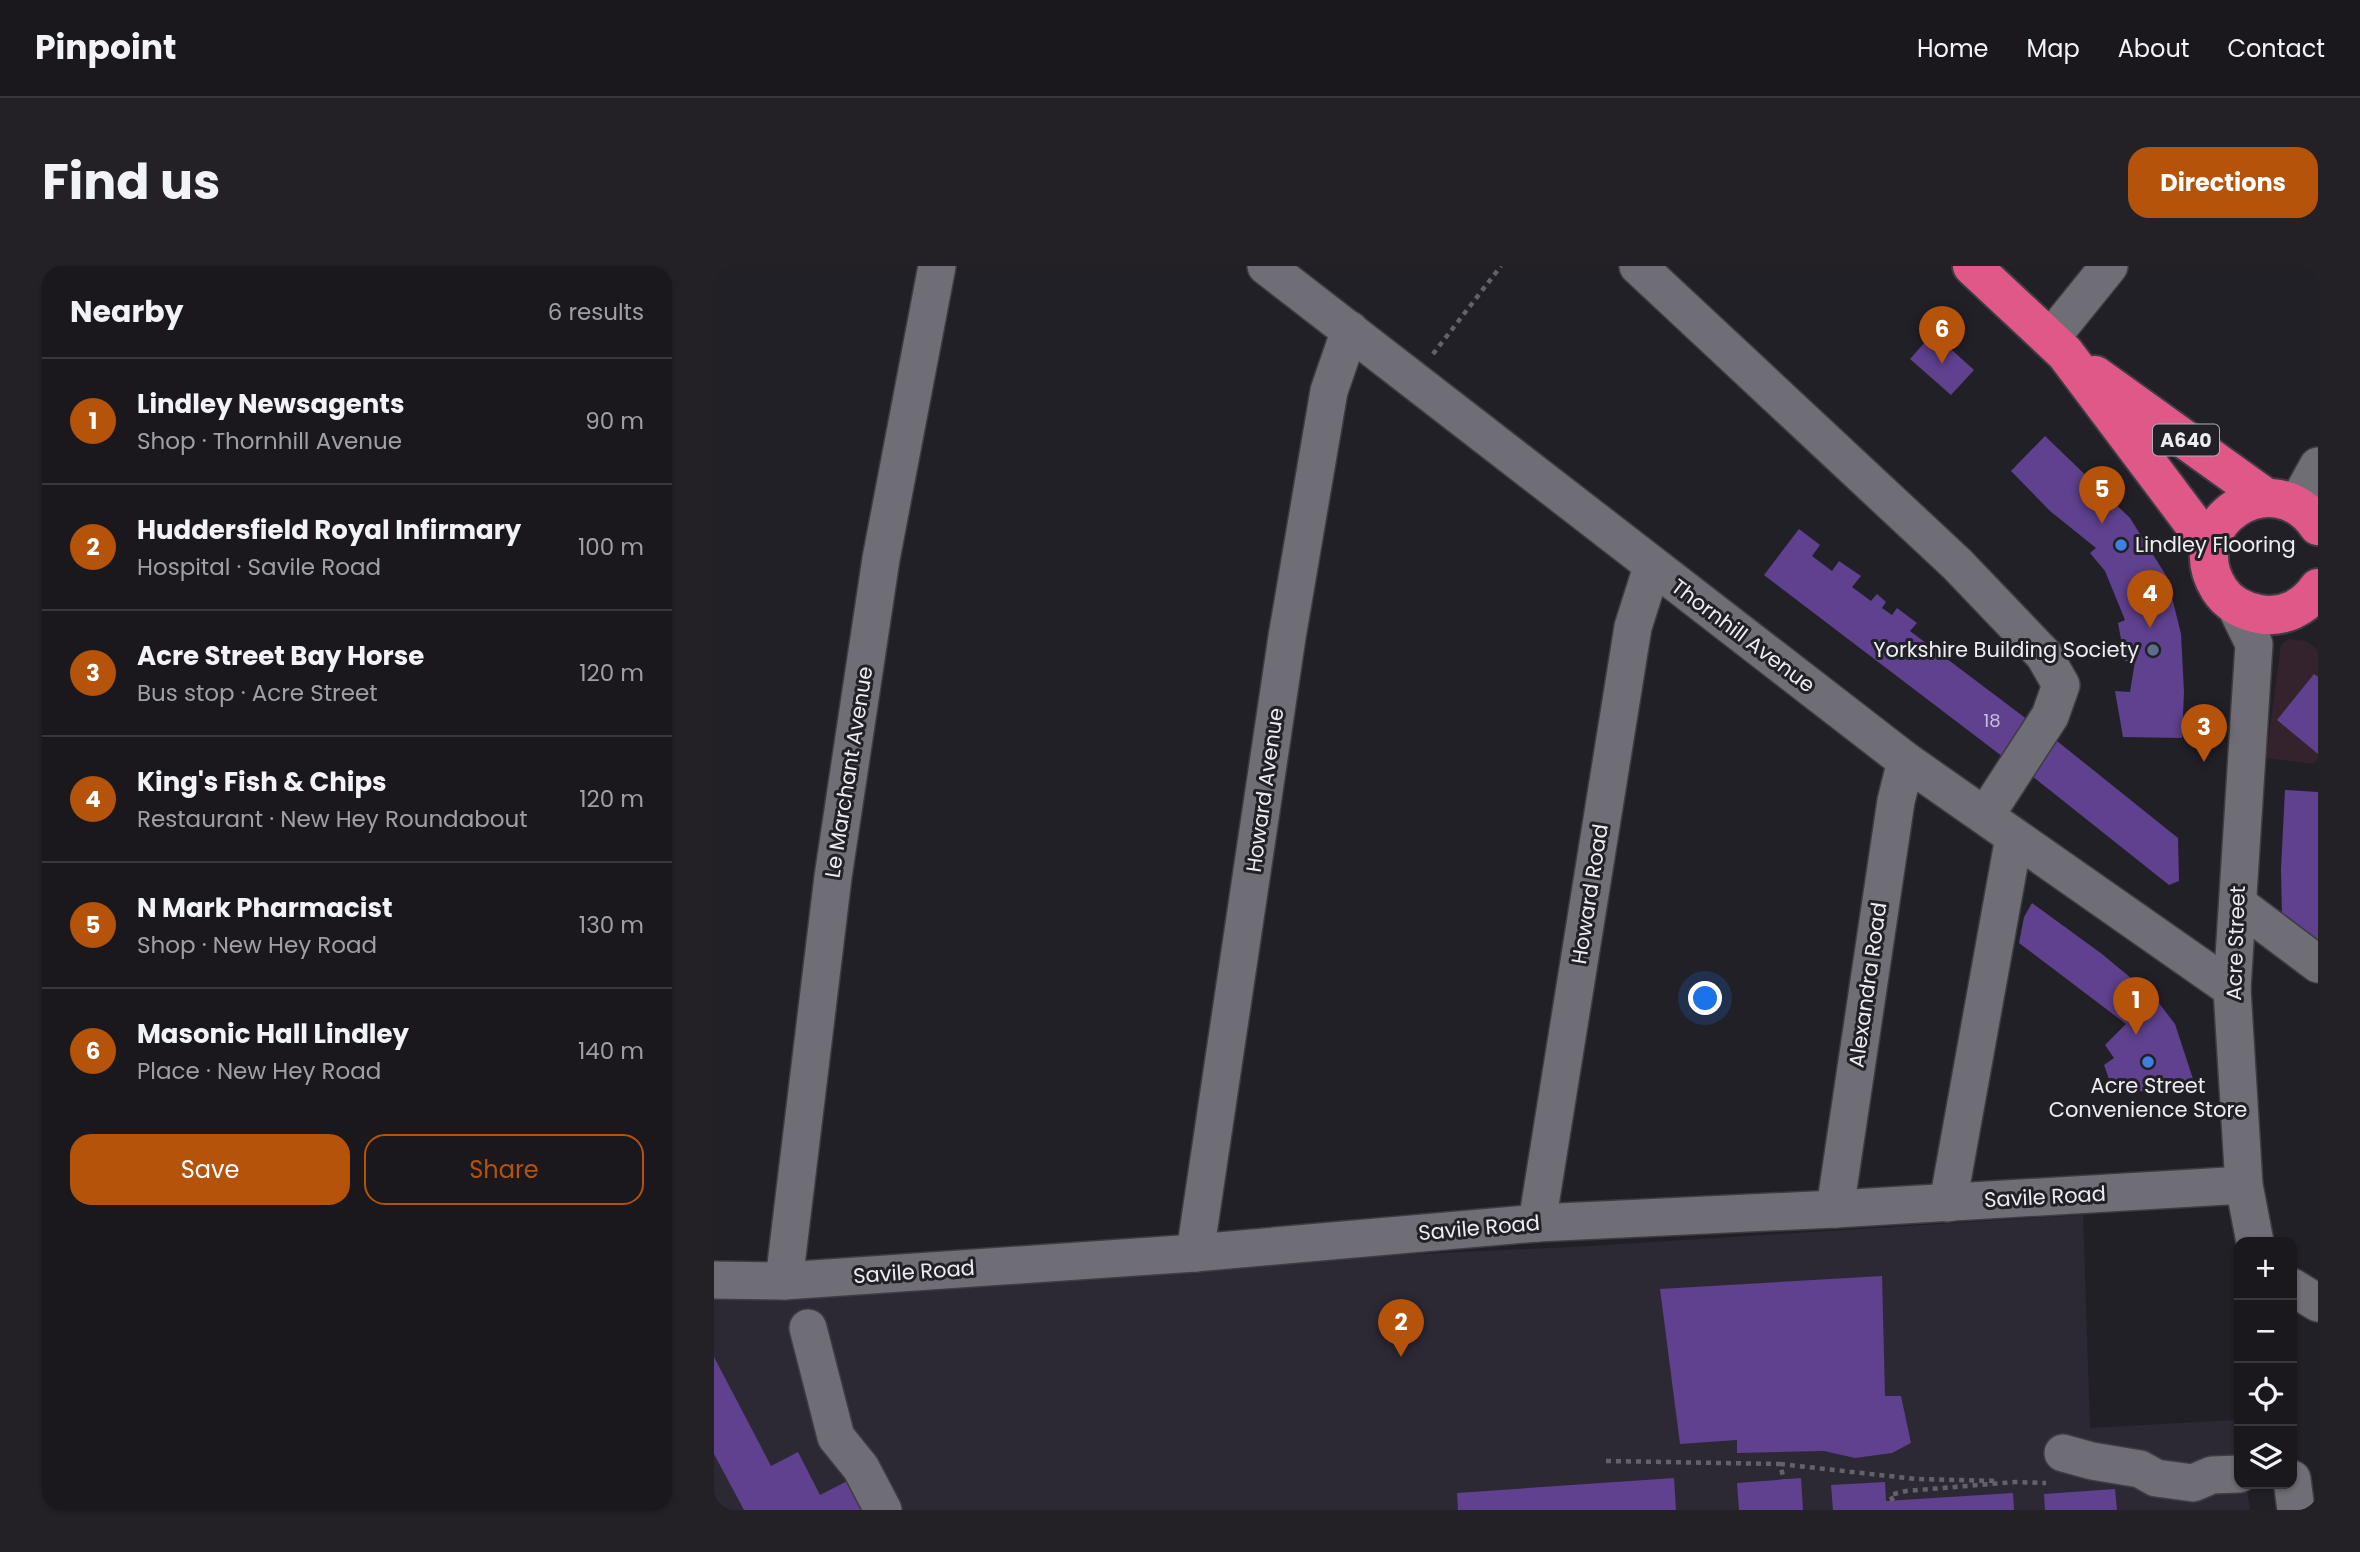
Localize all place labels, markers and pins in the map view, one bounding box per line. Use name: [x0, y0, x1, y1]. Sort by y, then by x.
pin: 6: [1919, 306, 1965, 364]
pin: 5: [2079, 466, 2125, 524]
place label: Lindley Flooring: [2135, 530, 2296, 559]
marker: Lindley Flooring: [2113, 537, 2129, 553]
pin: 4: [2127, 570, 2173, 628]
place label: Yorkshire Building Society: [1873, 635, 2139, 664]
marker: Yorkshire Building Society: [2145, 642, 2161, 658]
pin: 3: [2181, 704, 2227, 762]
pin: 1: [2113, 977, 2159, 1035]
marker: Acre Street Convenience Store: [2140, 1054, 2156, 1070]
place label: Acre Street Convenience Store: [2049, 1071, 2247, 1124]
pin: 2: [1378, 1299, 1424, 1357]

